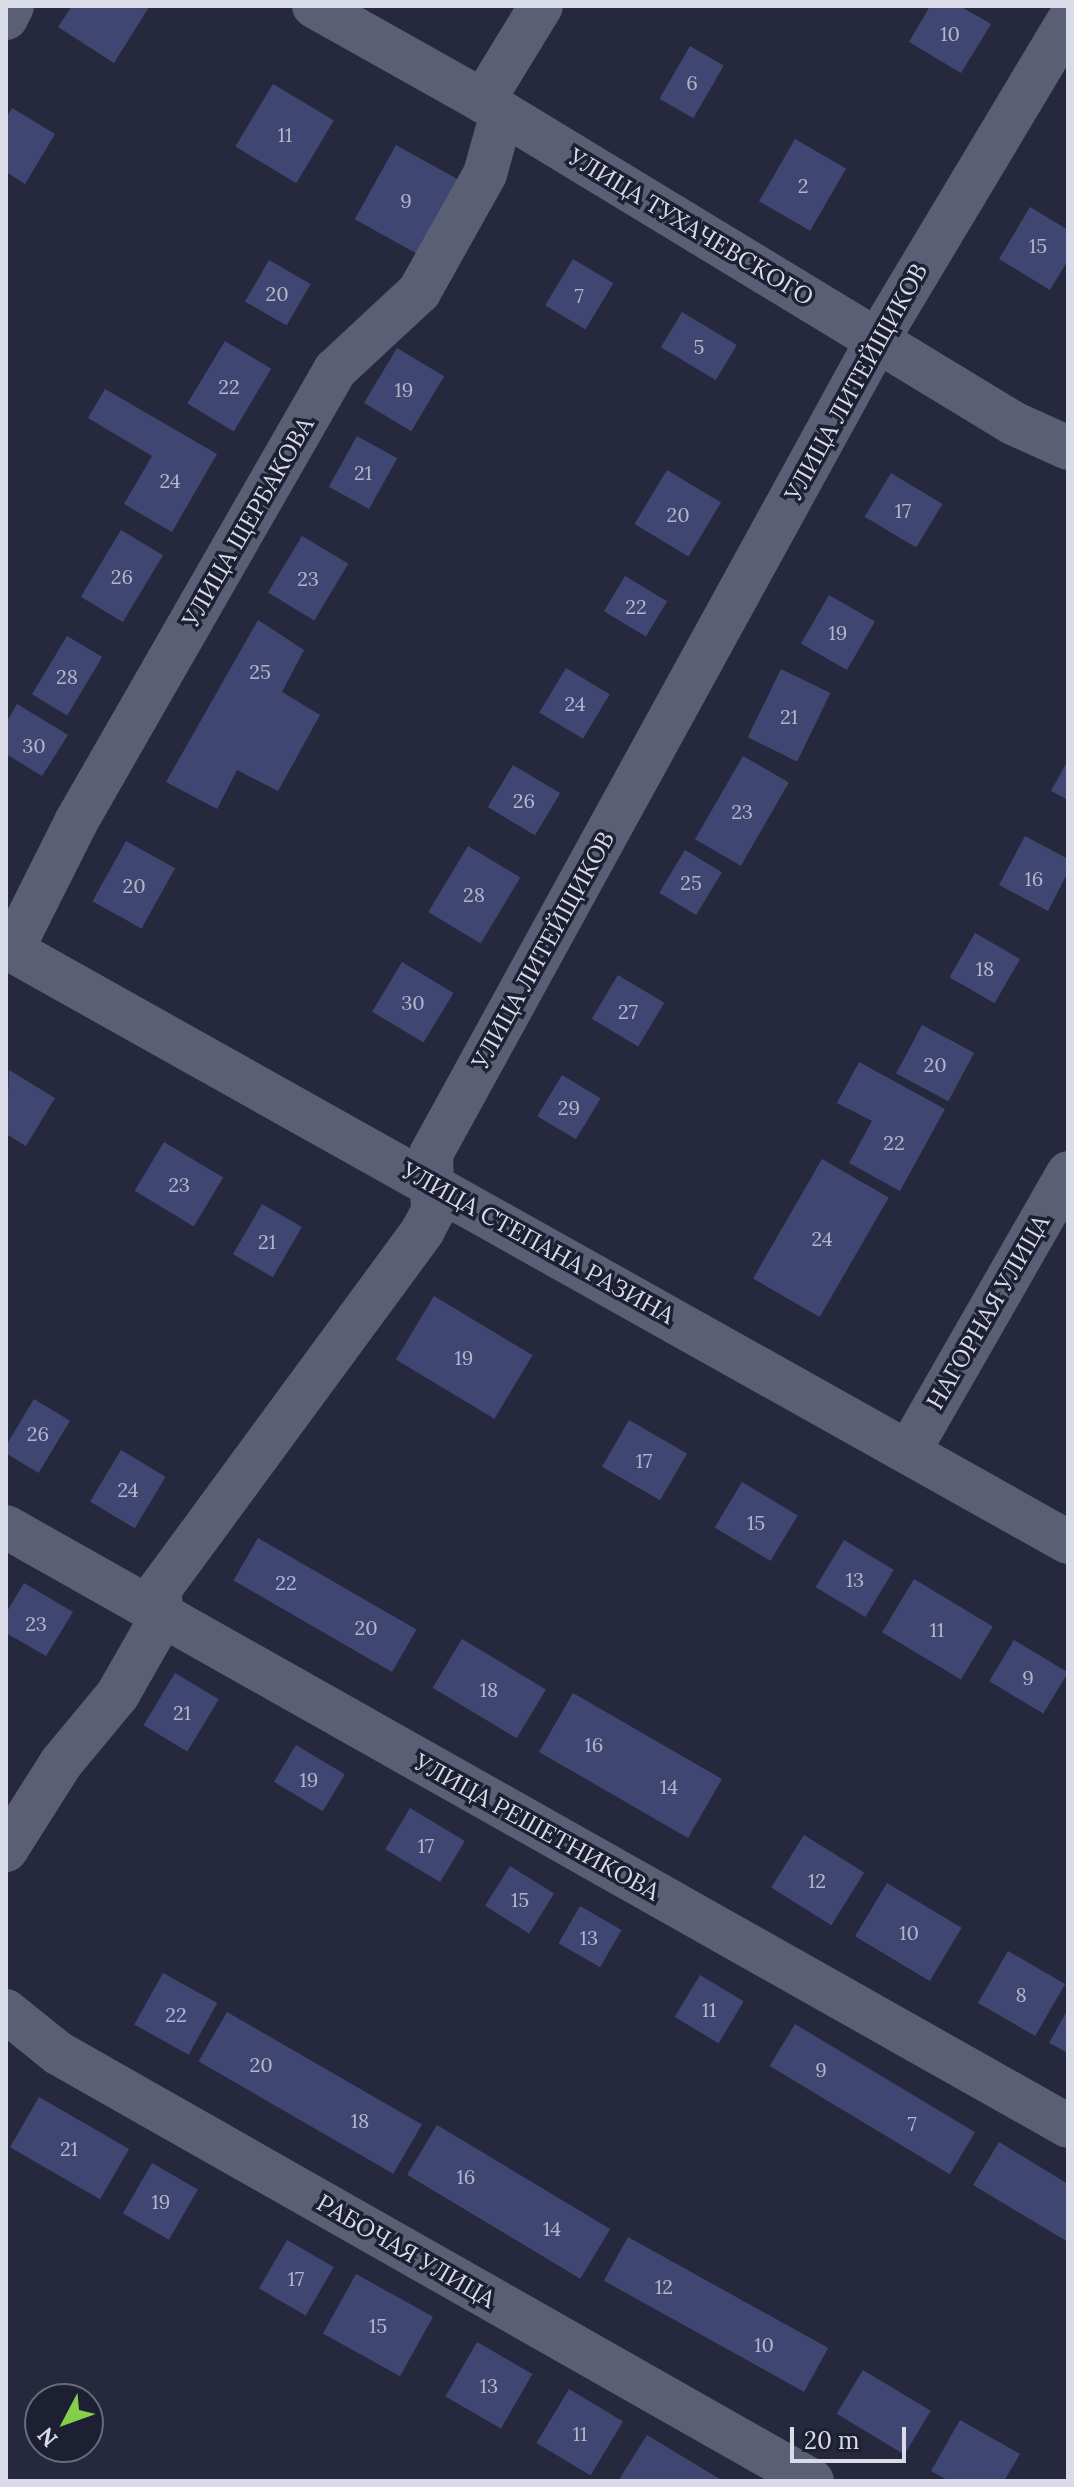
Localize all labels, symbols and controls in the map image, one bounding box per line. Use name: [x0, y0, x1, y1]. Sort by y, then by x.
house number: 10: [940, 21, 960, 45]
house number: 6: [686, 70, 698, 94]
house number: 11: [278, 122, 292, 146]
street label: УЛИЦА ТУХАЧЕВСКОГО: [563, 142, 819, 312]
house number: 2: [798, 173, 808, 197]
house number: 9: [400, 188, 412, 212]
house number: 15: [1029, 233, 1047, 257]
street label: УЛИЦА ЛИТЕЙЩИКОВ: [779, 258, 933, 506]
house number: 20: [265, 281, 289, 305]
house number: 7: [574, 283, 584, 307]
house number: 5: [694, 334, 704, 358]
house number: 22: [218, 374, 240, 398]
house number: 19: [395, 377, 413, 401]
street label: УЛИЦА ЩЕРБАКОВА: [176, 412, 320, 632]
house number: 21: [354, 460, 372, 484]
house number: 24: [159, 468, 181, 492]
house number: 17: [895, 498, 911, 522]
house number: 20: [666, 502, 690, 526]
house number: 26: [111, 564, 133, 588]
house number: 23: [297, 566, 319, 590]
house number: 22: [625, 594, 647, 618]
house number: 19: [829, 620, 847, 644]
house number: 25: [249, 659, 271, 683]
house number: 28: [56, 664, 78, 688]
house number: 24: [564, 691, 586, 715]
house number: 21: [780, 704, 798, 728]
house number: 30: [22, 733, 46, 757]
house number: 26: [513, 788, 535, 812]
house number: 23: [731, 799, 753, 823]
street label: УЛИЦА ЛИТЕЙЩИКОВ: [466, 826, 620, 1074]
house number: 16: [1025, 866, 1043, 890]
house number: 25: [680, 870, 702, 894]
house number: 20: [122, 873, 146, 897]
house number: 28: [463, 882, 485, 906]
house number: 18: [976, 956, 994, 980]
house number: 30: [401, 990, 425, 1014]
house number: 27: [618, 999, 638, 1023]
house number: 20: [923, 1052, 947, 1076]
house number: 29: [558, 1095, 580, 1119]
house number: 22: [883, 1130, 905, 1154]
street label: УЛИЦА СТЕПАНА РАЗИНА: [397, 1156, 679, 1330]
house number: 23: [168, 1172, 190, 1196]
street label: НАГОРНАЯ УЛИЦА: [921, 1210, 1055, 1414]
house number: 24: [811, 1226, 833, 1250]
house number: 21: [258, 1229, 276, 1253]
house number: 19: [455, 1345, 473, 1369]
house number: 26: [27, 1421, 49, 1445]
house number: 17: [636, 1448, 652, 1472]
house number: 24: [117, 1477, 139, 1501]
house number: 15: [747, 1510, 765, 1534]
house number: 13: [846, 1567, 864, 1591]
house number: 22: [275, 1570, 297, 1594]
house number: 23: [25, 1611, 47, 1635]
house number: 20: [354, 1615, 378, 1639]
house number: 11: [930, 1617, 944, 1641]
house number: 9: [1022, 1665, 1034, 1689]
house number: 18: [480, 1677, 498, 1701]
house number: 21: [173, 1700, 191, 1724]
house number: 16: [585, 1732, 603, 1756]
street label: УЛИЦА РЕШЕТНИКОВА: [409, 1748, 665, 1906]
house number: 19: [300, 1767, 318, 1791]
house number: 14: [660, 1774, 678, 1798]
house number: 17: [418, 1833, 434, 1857]
house number: 12: [808, 1868, 826, 1892]
house number: 15: [511, 1887, 529, 1911]
house number: 10: [899, 1920, 919, 1944]
house number: 13: [580, 1925, 598, 1949]
house number: 8: [1015, 1982, 1027, 2006]
house number: 11: [702, 1997, 716, 2021]
house number: 22: [165, 2002, 187, 2026]
house number: 20: [249, 2052, 273, 2076]
house number: 9: [815, 2057, 827, 2081]
house number: 18: [351, 2108, 369, 2132]
house number: 7: [907, 2111, 917, 2135]
house number: 21: [60, 2136, 78, 2160]
house number: 16: [457, 2164, 475, 2188]
street label: РАБОЧАЯ УЛИЦА: [312, 2188, 500, 2314]
house number: 19: [152, 2189, 170, 2213]
house number: 14: [543, 2216, 561, 2240]
house number: 17: [288, 2266, 304, 2290]
house number: 12: [655, 2274, 673, 2298]
house number: 15: [369, 2313, 387, 2337]
house number: 10: [754, 2332, 774, 2356]
house number: 13: [480, 2373, 498, 2397]
north arrow: [24, 2383, 104, 2463]
scale bar: [794, 2411, 910, 2461]
house number: 11: [573, 2421, 587, 2445]
text: N: [31, 2422, 64, 2453]
text: 20 m: [804, 2425, 860, 2456]

